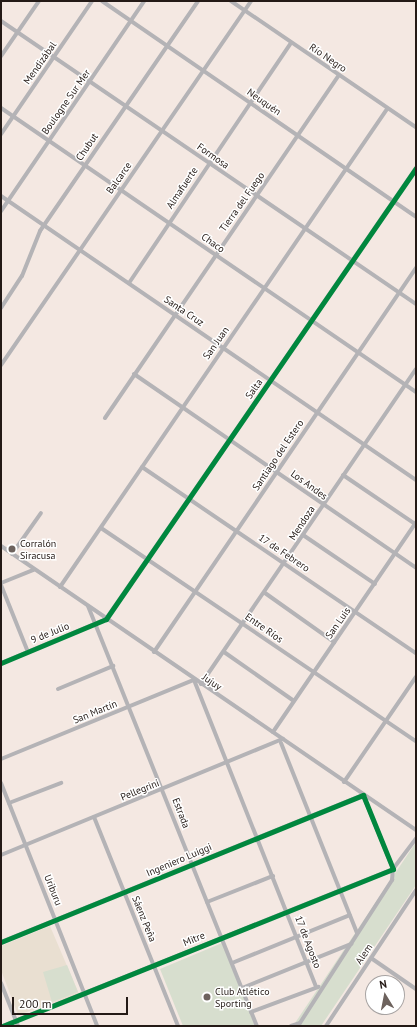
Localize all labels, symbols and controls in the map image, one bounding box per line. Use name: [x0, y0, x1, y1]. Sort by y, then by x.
street label: Mendizábal: [21, 39, 59, 87]
street label: Río Negro: [307, 41, 349, 75]
street label: Boulogne Sur Mer: [39, 67, 93, 137]
street label: Neuquén: [245, 86, 283, 118]
street label: Chubut: [73, 131, 101, 163]
street label: Formosa: [195, 141, 231, 171]
street label: Balcarce: [104, 160, 134, 196]
street label: Almafuerte: [164, 165, 200, 211]
street label: Tierra del Fuego: [217, 170, 267, 234]
street label: Chaco: [199, 231, 227, 255]
street label: Santa Cruz: [162, 293, 206, 329]
street label: San Juan: [200, 324, 232, 362]
street label: Salta: [243, 377, 265, 401]
street label: Santiago del Estero: [250, 417, 306, 493]
street label: Los Andes: [288, 468, 330, 502]
street label: Mendoza: [286, 504, 318, 542]
street label: 17 de Febrero: [256, 531, 312, 575]
place label: Corralón Siracusa: [20, 537, 56, 560]
marker: Corralón Siracusa: [7, 544, 17, 554]
street label: San Luis: [323, 605, 353, 641]
street label: Entre Ríos: [243, 611, 285, 645]
street label: 9 de Julio: [29, 620, 71, 646]
street label: Jujuy: [200, 671, 224, 693]
street label: San Martín: [71, 698, 119, 726]
street label: Pellegrini: [119, 777, 161, 803]
street label: Estrada: [170, 796, 192, 830]
street label: Ingeniero Luiggi: [144, 841, 214, 879]
street label: Uriburu: [41, 873, 65, 907]
street label: Sáenz Peña: [129, 894, 159, 944]
street label: 17 de Agosto: [292, 914, 324, 970]
street label: Mitre: [181, 929, 207, 949]
street label: Alem: [353, 942, 375, 966]
north arrow: [365, 975, 405, 1015]
text: N: [378, 977, 388, 992]
place label: Club Atlético Sporting: [215, 985, 270, 1008]
scale bar: [14, 989, 130, 1015]
marker: Club Atlético Sporting: [202, 992, 212, 1002]
text: 200 m: [19, 996, 52, 1011]

